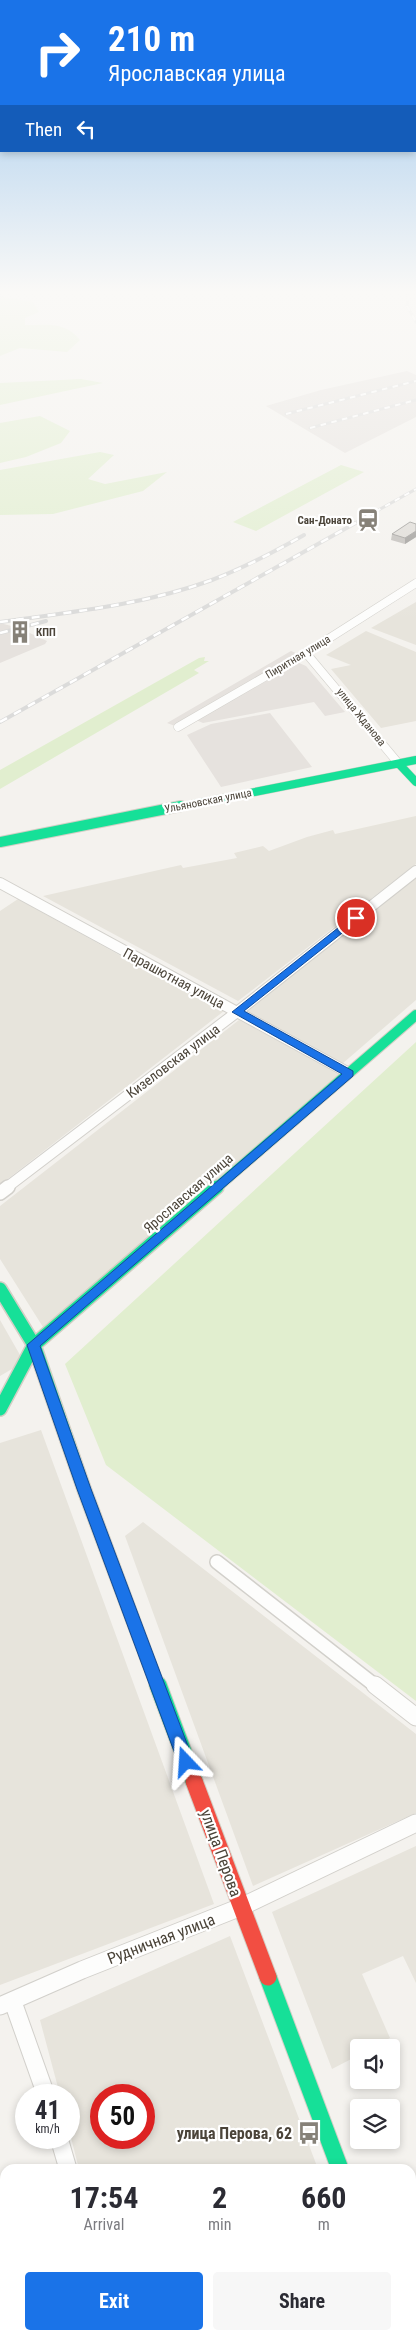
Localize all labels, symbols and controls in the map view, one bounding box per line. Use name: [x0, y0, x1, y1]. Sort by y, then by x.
text: 210 m: [108, 19, 195, 60]
icon: right: [25, 20, 90, 85]
text: Ярославская улица: [108, 61, 285, 86]
icon: left: [72, 115, 100, 143]
text: Then: [25, 118, 62, 141]
station icon: Сан-Донато: [355, 507, 381, 533]
place label: Сан-Донато: [298, 514, 353, 527]
building icon: КПП: [7, 619, 33, 645]
place label: КПП: [36, 626, 56, 639]
street label: Пиритная улица: [263, 633, 333, 681]
street label: улица Жданова: [334, 685, 388, 749]
street label: Ульяновская улица: [163, 786, 253, 816]
pin: [335, 897, 377, 939]
icon: arrive: [342, 904, 370, 932]
street label: Парашютная улица: [121, 945, 227, 1011]
street label: Кизеловская улица: [123, 1021, 223, 1101]
street label: Ярославская улица: [140, 1150, 236, 1236]
position arrow: [159, 1735, 211, 1787]
street label: улица Перова: [196, 1807, 246, 1899]
street label: Рудничная улица: [105, 1910, 217, 1968]
map controls: [350, 2039, 400, 2149]
button: sound: [350, 2039, 400, 2089]
speed limit sign: 50: [90, 2084, 155, 2149]
text: 41: [35, 2096, 60, 2125]
button: layers: [350, 2099, 400, 2149]
bus stop icon: улица Перова, 62: [296, 2120, 322, 2146]
text: km/h: [35, 2122, 60, 2136]
place label: улица Перова, 62: [177, 2124, 292, 2143]
text: 17:54: [70, 2180, 138, 2215]
text: 2: [212, 2180, 227, 2215]
text: 660: [301, 2180, 346, 2215]
text: Arrival: [84, 2215, 124, 2234]
text: min: [208, 2215, 231, 2234]
text: m: [318, 2215, 330, 2234]
button: Exit: [25, 2272, 203, 2330]
button: Share: [213, 2272, 391, 2330]

